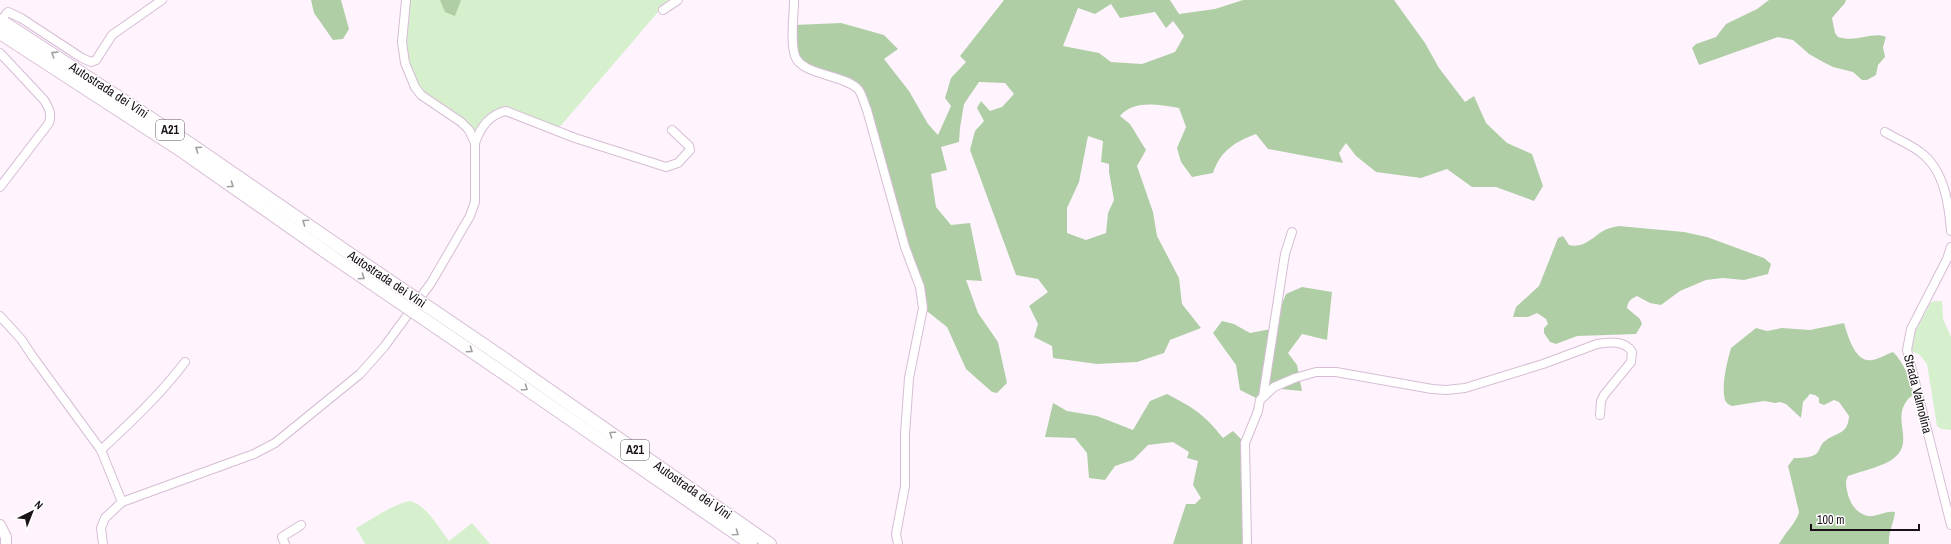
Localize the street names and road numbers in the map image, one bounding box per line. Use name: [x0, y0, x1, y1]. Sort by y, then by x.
street label: Autostrada dei Vini: [65, 58, 152, 122]
road number: A21: [156, 120, 184, 140]
street label: Autostrada dei Vini: [344, 246, 430, 312]
street label: Strada Valmolina: [1900, 353, 1936, 435]
road number: A21: [621, 440, 649, 460]
street label: Autostrada dei Vini: [650, 456, 735, 523]

